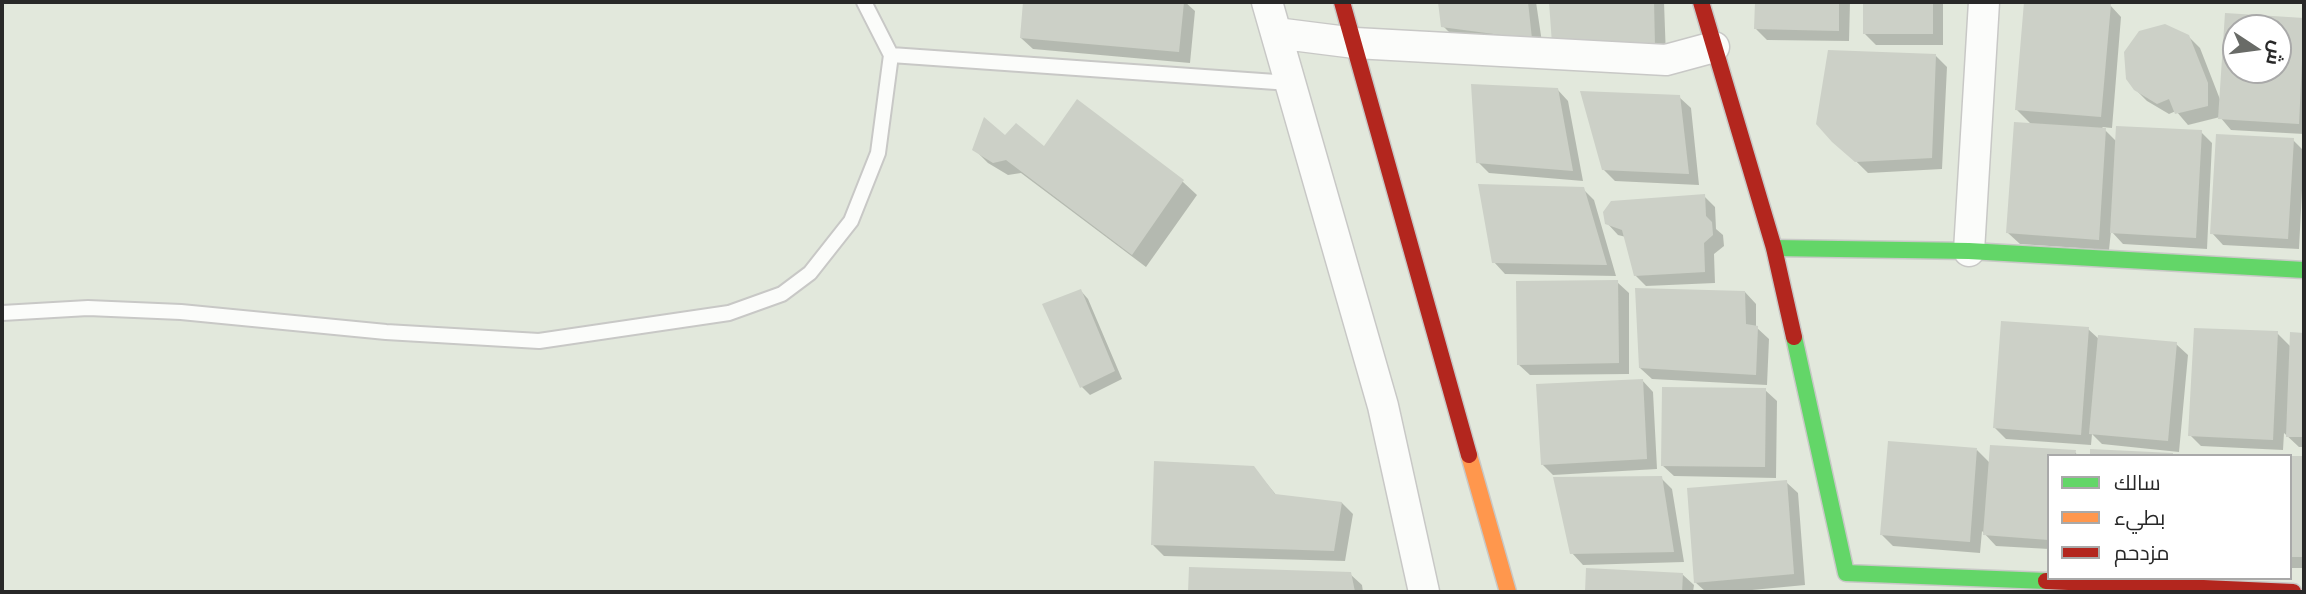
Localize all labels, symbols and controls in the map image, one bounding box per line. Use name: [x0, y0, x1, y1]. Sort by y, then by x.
north arrow: [2222, 14, 2292, 84]
text: ش: [2261, 39, 2290, 68]
legend: [2047, 454, 2292, 580]
text: سالك: [2114, 469, 2161, 495]
text: بطيء: [2114, 504, 2165, 530]
text: مزدحم: [2114, 539, 2169, 565]

